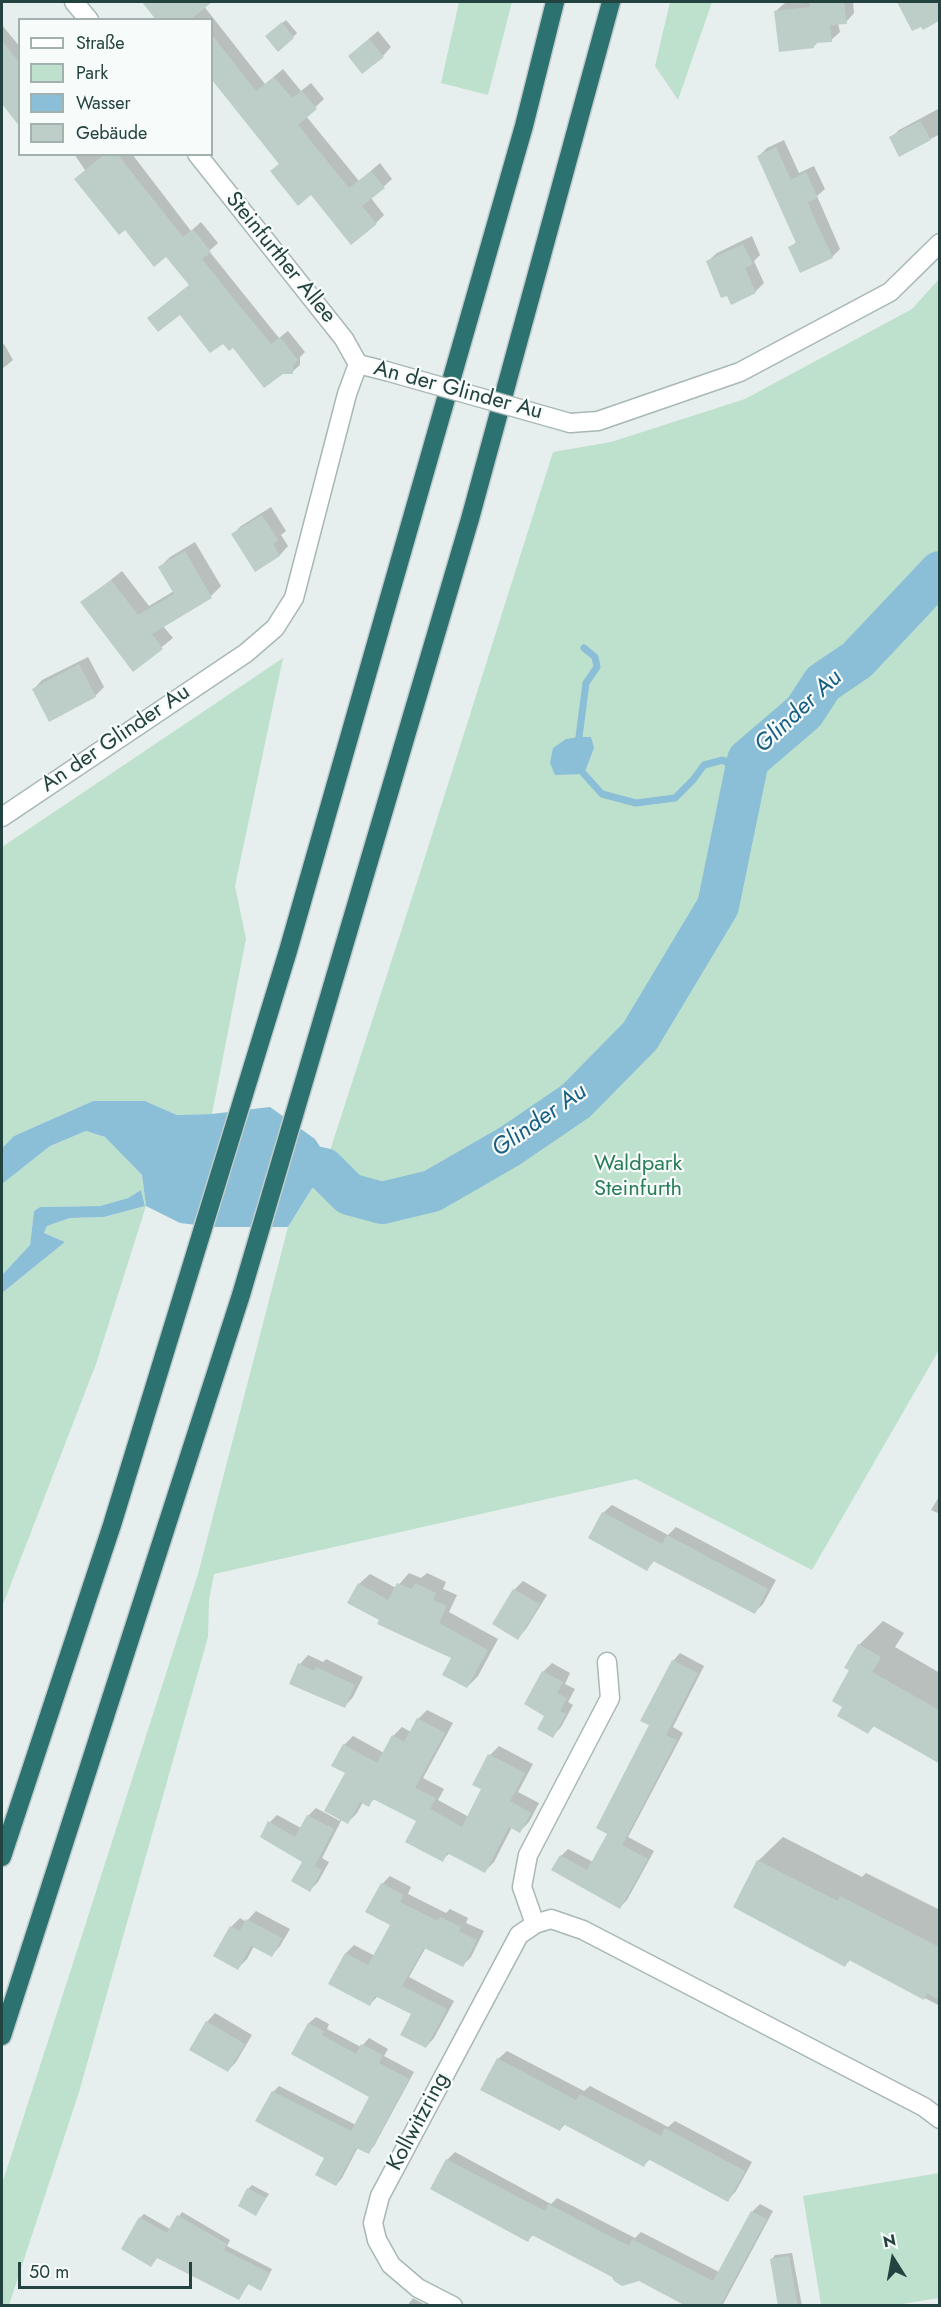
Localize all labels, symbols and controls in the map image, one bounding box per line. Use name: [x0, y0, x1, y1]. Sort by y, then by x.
legend: [18, 18, 213, 156]
text: Straße: [76, 30, 124, 56]
text: Park: [76, 60, 108, 86]
text: Wasser: [76, 90, 131, 116]
text: Gebäude: [76, 120, 147, 146]
street label: Steinfurther Allee: [219, 187, 341, 329]
street label: An der Glinder Au: [371, 356, 545, 426]
water label: Glinder Au: [749, 664, 849, 760]
street label: An der Glinder Au: [37, 679, 195, 799]
water label: Glinder Au: [487, 1078, 593, 1164]
park label: Waldpark Steinfurth: [594, 1152, 682, 1204]
street label: Kollwitzring: [382, 2068, 456, 2176]
text: N: [881, 2228, 898, 2253]
north arrow: [863, 2229, 923, 2289]
scale bar: [21, 2250, 195, 2288]
text: 50 m: [29, 2259, 69, 2285]

